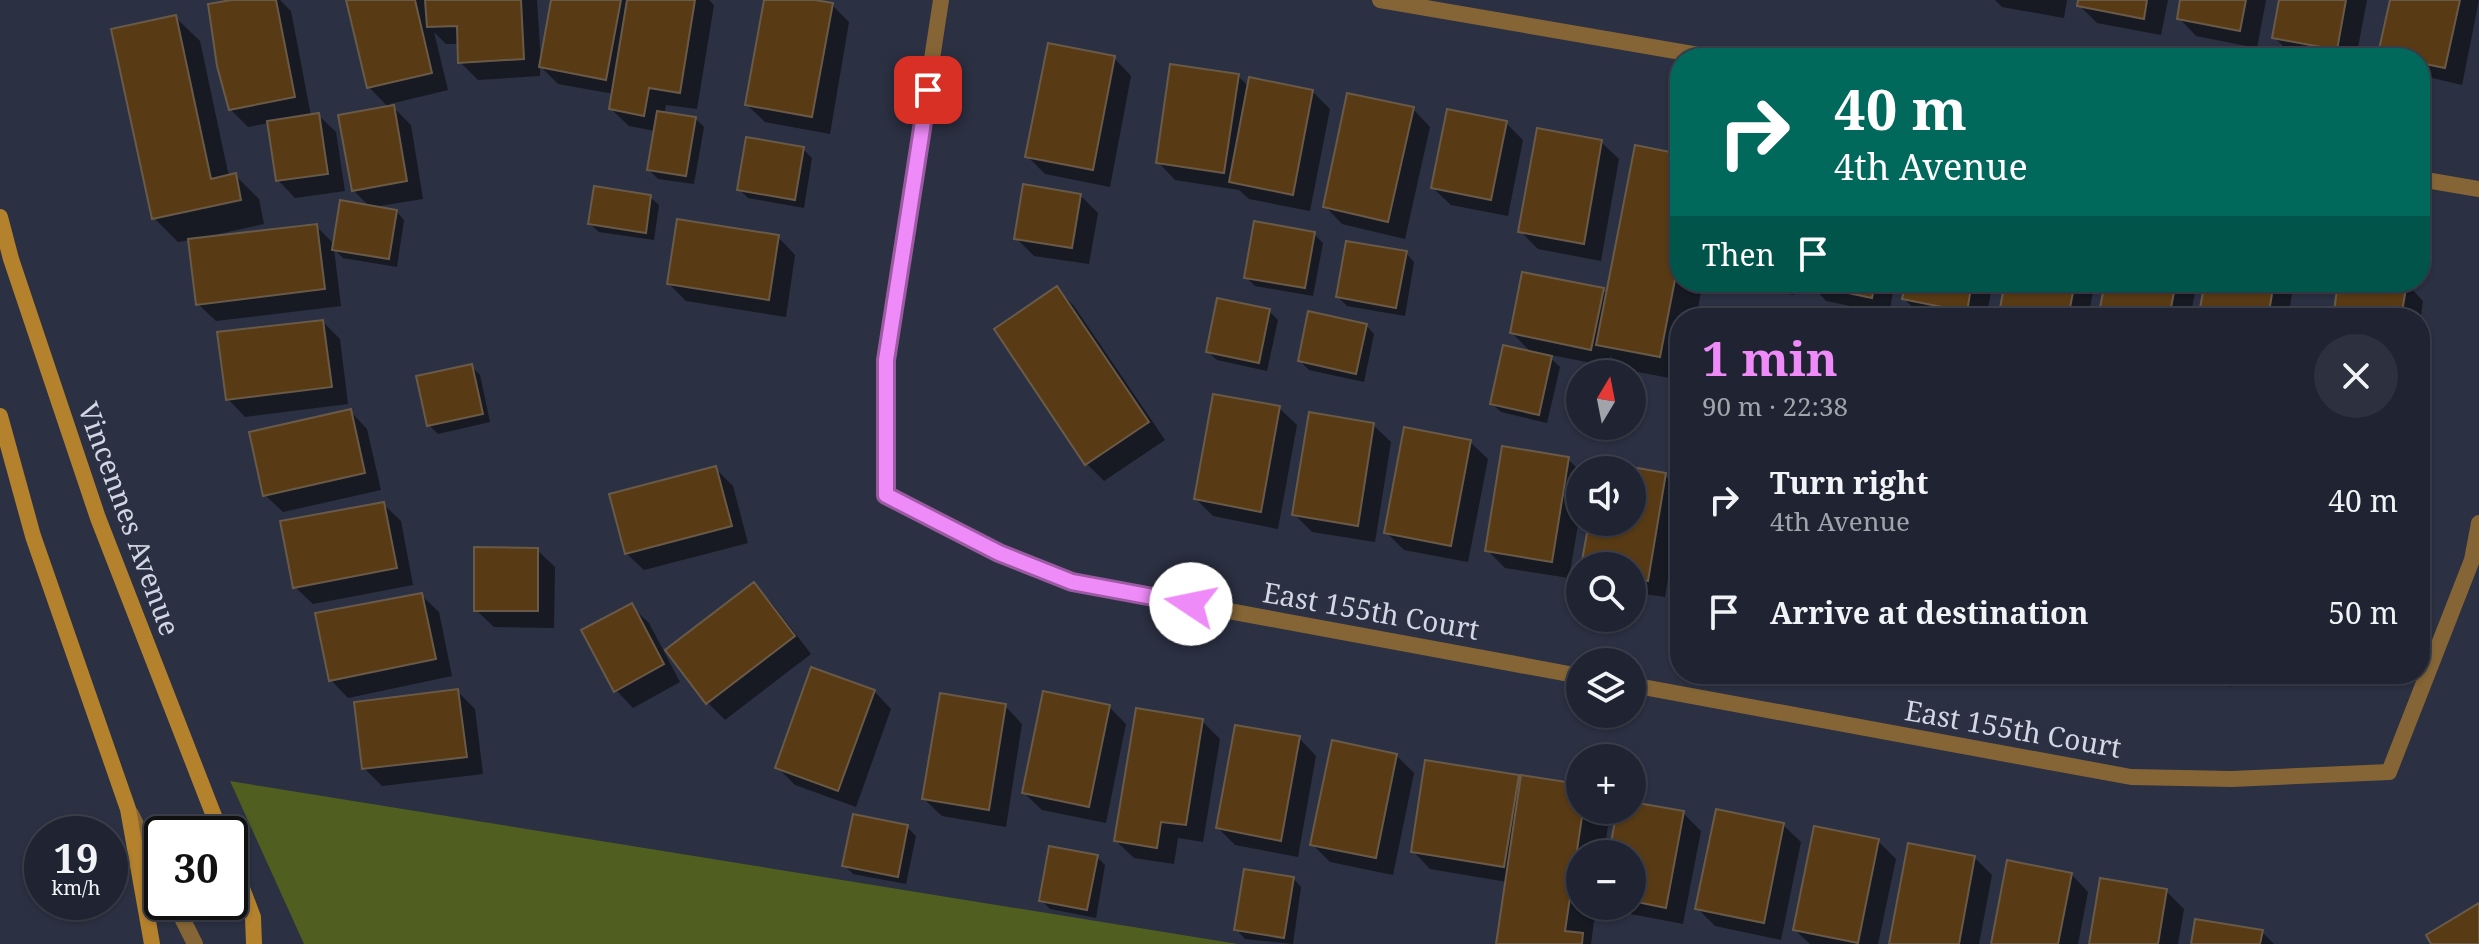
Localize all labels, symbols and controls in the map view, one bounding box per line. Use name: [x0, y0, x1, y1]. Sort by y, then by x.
pin: [894, 56, 962, 124]
icon: arrive: [906, 68, 950, 112]
text: 40 m: [1834, 70, 1967, 146]
icon: right: [1702, 80, 1806, 184]
text: 4th Avenue: [1834, 142, 2028, 191]
icon: arrive: [1791, 232, 1835, 276]
text: Then: [1702, 234, 1775, 275]
text: 1 min: [1702, 325, 1838, 390]
button: close: [2314, 334, 2398, 418]
north arrow: [1566, 360, 1646, 440]
map controls: [1566, 360, 1646, 920]
text: 90 m · 22:38: [1702, 388, 1848, 424]
street label: Vincennes Avenue: [70, 397, 190, 641]
button: sound: [1566, 456, 1646, 536]
text: Turn right: [1770, 462, 1928, 503]
icon: right: [1702, 478, 1746, 522]
text: 40 m: [2328, 480, 2398, 521]
text: 4th Avenue: [1770, 503, 1910, 539]
button: search: [1566, 552, 1646, 632]
position arrow: [1149, 562, 1233, 646]
street label: East 155th Court: [1260, 572, 1482, 648]
icon: arrive: [1702, 590, 1746, 634]
text: Arrive at destination: [1770, 592, 2089, 633]
text: 50 m: [2328, 592, 2398, 633]
button: layers: [1566, 648, 1646, 728]
street label: East 155th Court: [1902, 690, 2124, 766]
button: +: [1566, 744, 1646, 824]
speed limit sign: 30: [144, 816, 248, 920]
text: 19: [53, 830, 99, 885]
button: −: [1566, 840, 1646, 920]
text: km/h: [51, 874, 101, 901]

